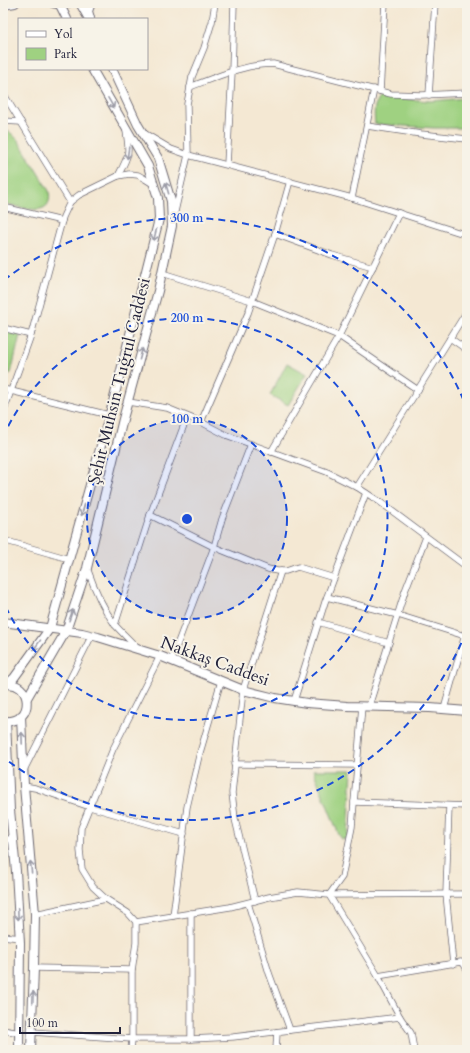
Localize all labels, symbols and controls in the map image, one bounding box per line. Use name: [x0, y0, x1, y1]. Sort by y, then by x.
legend: [18, 18, 148, 70]
text: Yol: [54, 26, 73, 42]
text: Park: [54, 46, 78, 62]
one-way arrow: [108, 97, 116, 109]
one-way arrow: [124, 146, 132, 159]
one-way arrow: [163, 182, 170, 195]
text: 300 m: [171, 210, 204, 226]
one-way arrow: [150, 228, 158, 241]
street label: Şehit Muhsin Tuğrul Caddesi: [82, 275, 156, 487]
text: 200 m: [171, 310, 204, 326]
one-way arrow: [138, 348, 145, 361]
text: 100 m: [171, 411, 204, 427]
one-way arrow: [79, 503, 86, 516]
centre of rings: [180, 512, 194, 526]
one-way arrow: [68, 608, 75, 621]
street label: Nakkaş Caddesi: [157, 631, 273, 691]
one-way arrow: [33, 640, 42, 651]
one-way arrow: [19, 732, 26, 745]
one-way arrow: [27, 861, 35, 874]
one-way arrow: [15, 907, 22, 920]
one-way arrow: [30, 991, 37, 1004]
scale bar: [20, 1009, 120, 1035]
text: 100 m: [26, 1015, 59, 1031]

